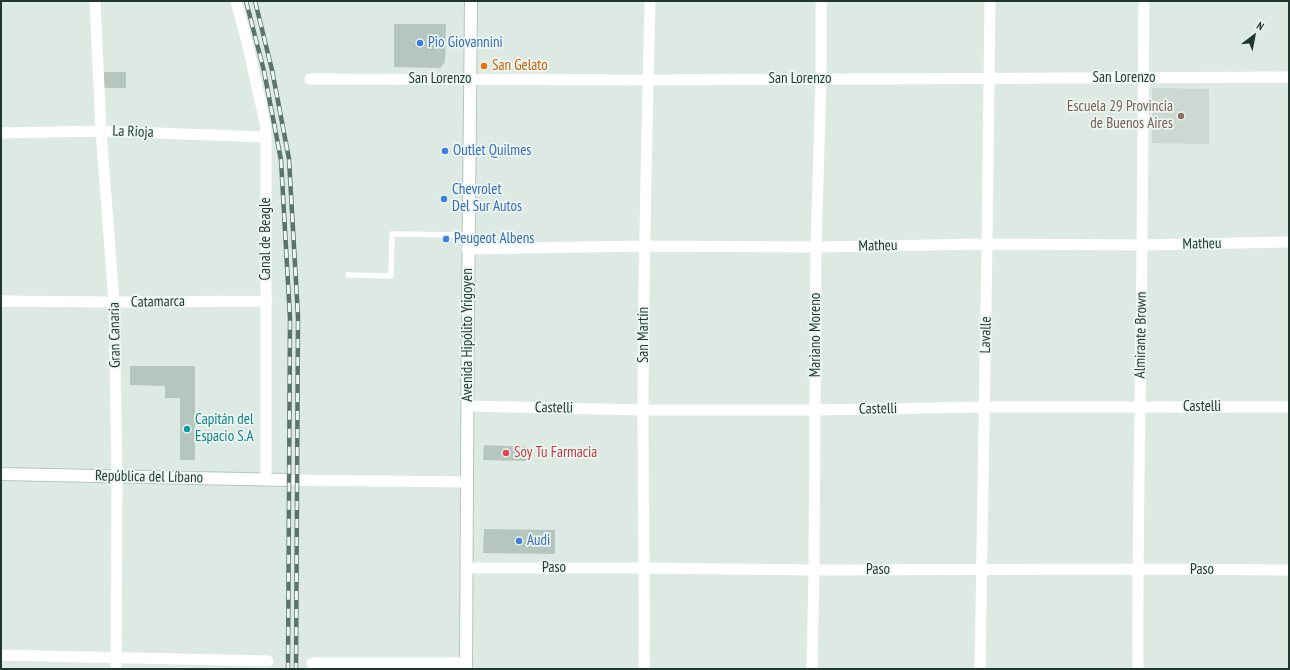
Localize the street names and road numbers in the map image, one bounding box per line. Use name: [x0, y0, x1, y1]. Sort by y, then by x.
street label: San Lorenzo: [1093, 69, 1155, 87]
street label: San Lorenzo: [409, 70, 471, 88]
street label: San Lorenzo: [769, 70, 831, 88]
street label: La Rioja: [112, 122, 154, 142]
street label: Canal de Beagle: [257, 197, 275, 281]
street label: Matheu: [1182, 235, 1222, 253]
street label: Matheu: [858, 237, 898, 255]
street label: Avenida Hipólito Yrigoyen: [459, 268, 477, 402]
street label: Almirante Brown: [1131, 292, 1151, 378]
street label: Catamarca: [131, 293, 185, 311]
street label: Mariano Moreno: [807, 293, 825, 377]
street label: Gran Canaria: [105, 302, 125, 368]
street label: San Martín: [635, 307, 653, 363]
street label: Lavalle: [977, 316, 995, 354]
street label: Castelli: [1183, 398, 1221, 416]
street label: Castelli: [535, 399, 573, 417]
street label: Castelli: [859, 400, 897, 418]
street label: República del Líbano: [95, 467, 203, 487]
street label: Paso: [542, 559, 566, 577]
street label: Paso: [866, 561, 890, 579]
street label: Paso: [1190, 561, 1214, 579]

